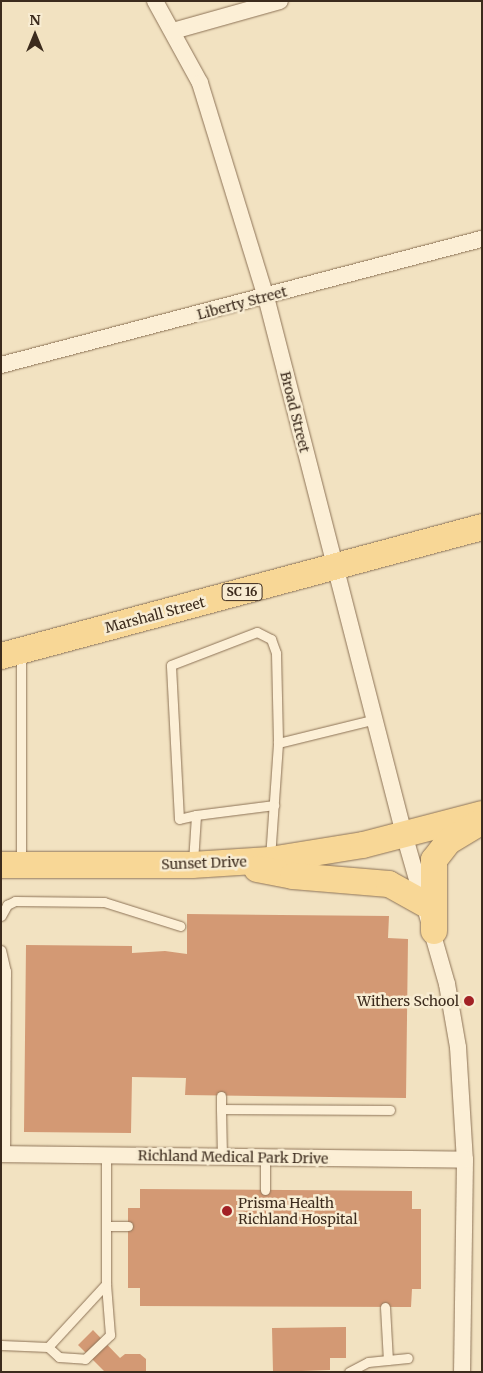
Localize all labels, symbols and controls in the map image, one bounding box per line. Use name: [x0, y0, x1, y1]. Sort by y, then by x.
north arrow: [10, 10, 60, 60]
text: N: [29, 11, 41, 29]
street label: Liberty Street: [195, 283, 289, 323]
street label: Broad Street: [277, 370, 313, 454]
road number: SC 16: [221, 582, 263, 602]
street label: Marshall Street: [103, 594, 207, 636]
street label: Sunset Drive: [161, 853, 247, 873]
place label: Withers School: [357, 993, 459, 1009]
marker: Withers School: [463, 995, 475, 1007]
street label: Richland Medical Park Drive: [138, 1147, 328, 1167]
place label: Prisma Health Richland Hospital: [238, 1195, 358, 1228]
marker: Prisma Health Richland Hospital: [220, 1204, 234, 1218]

